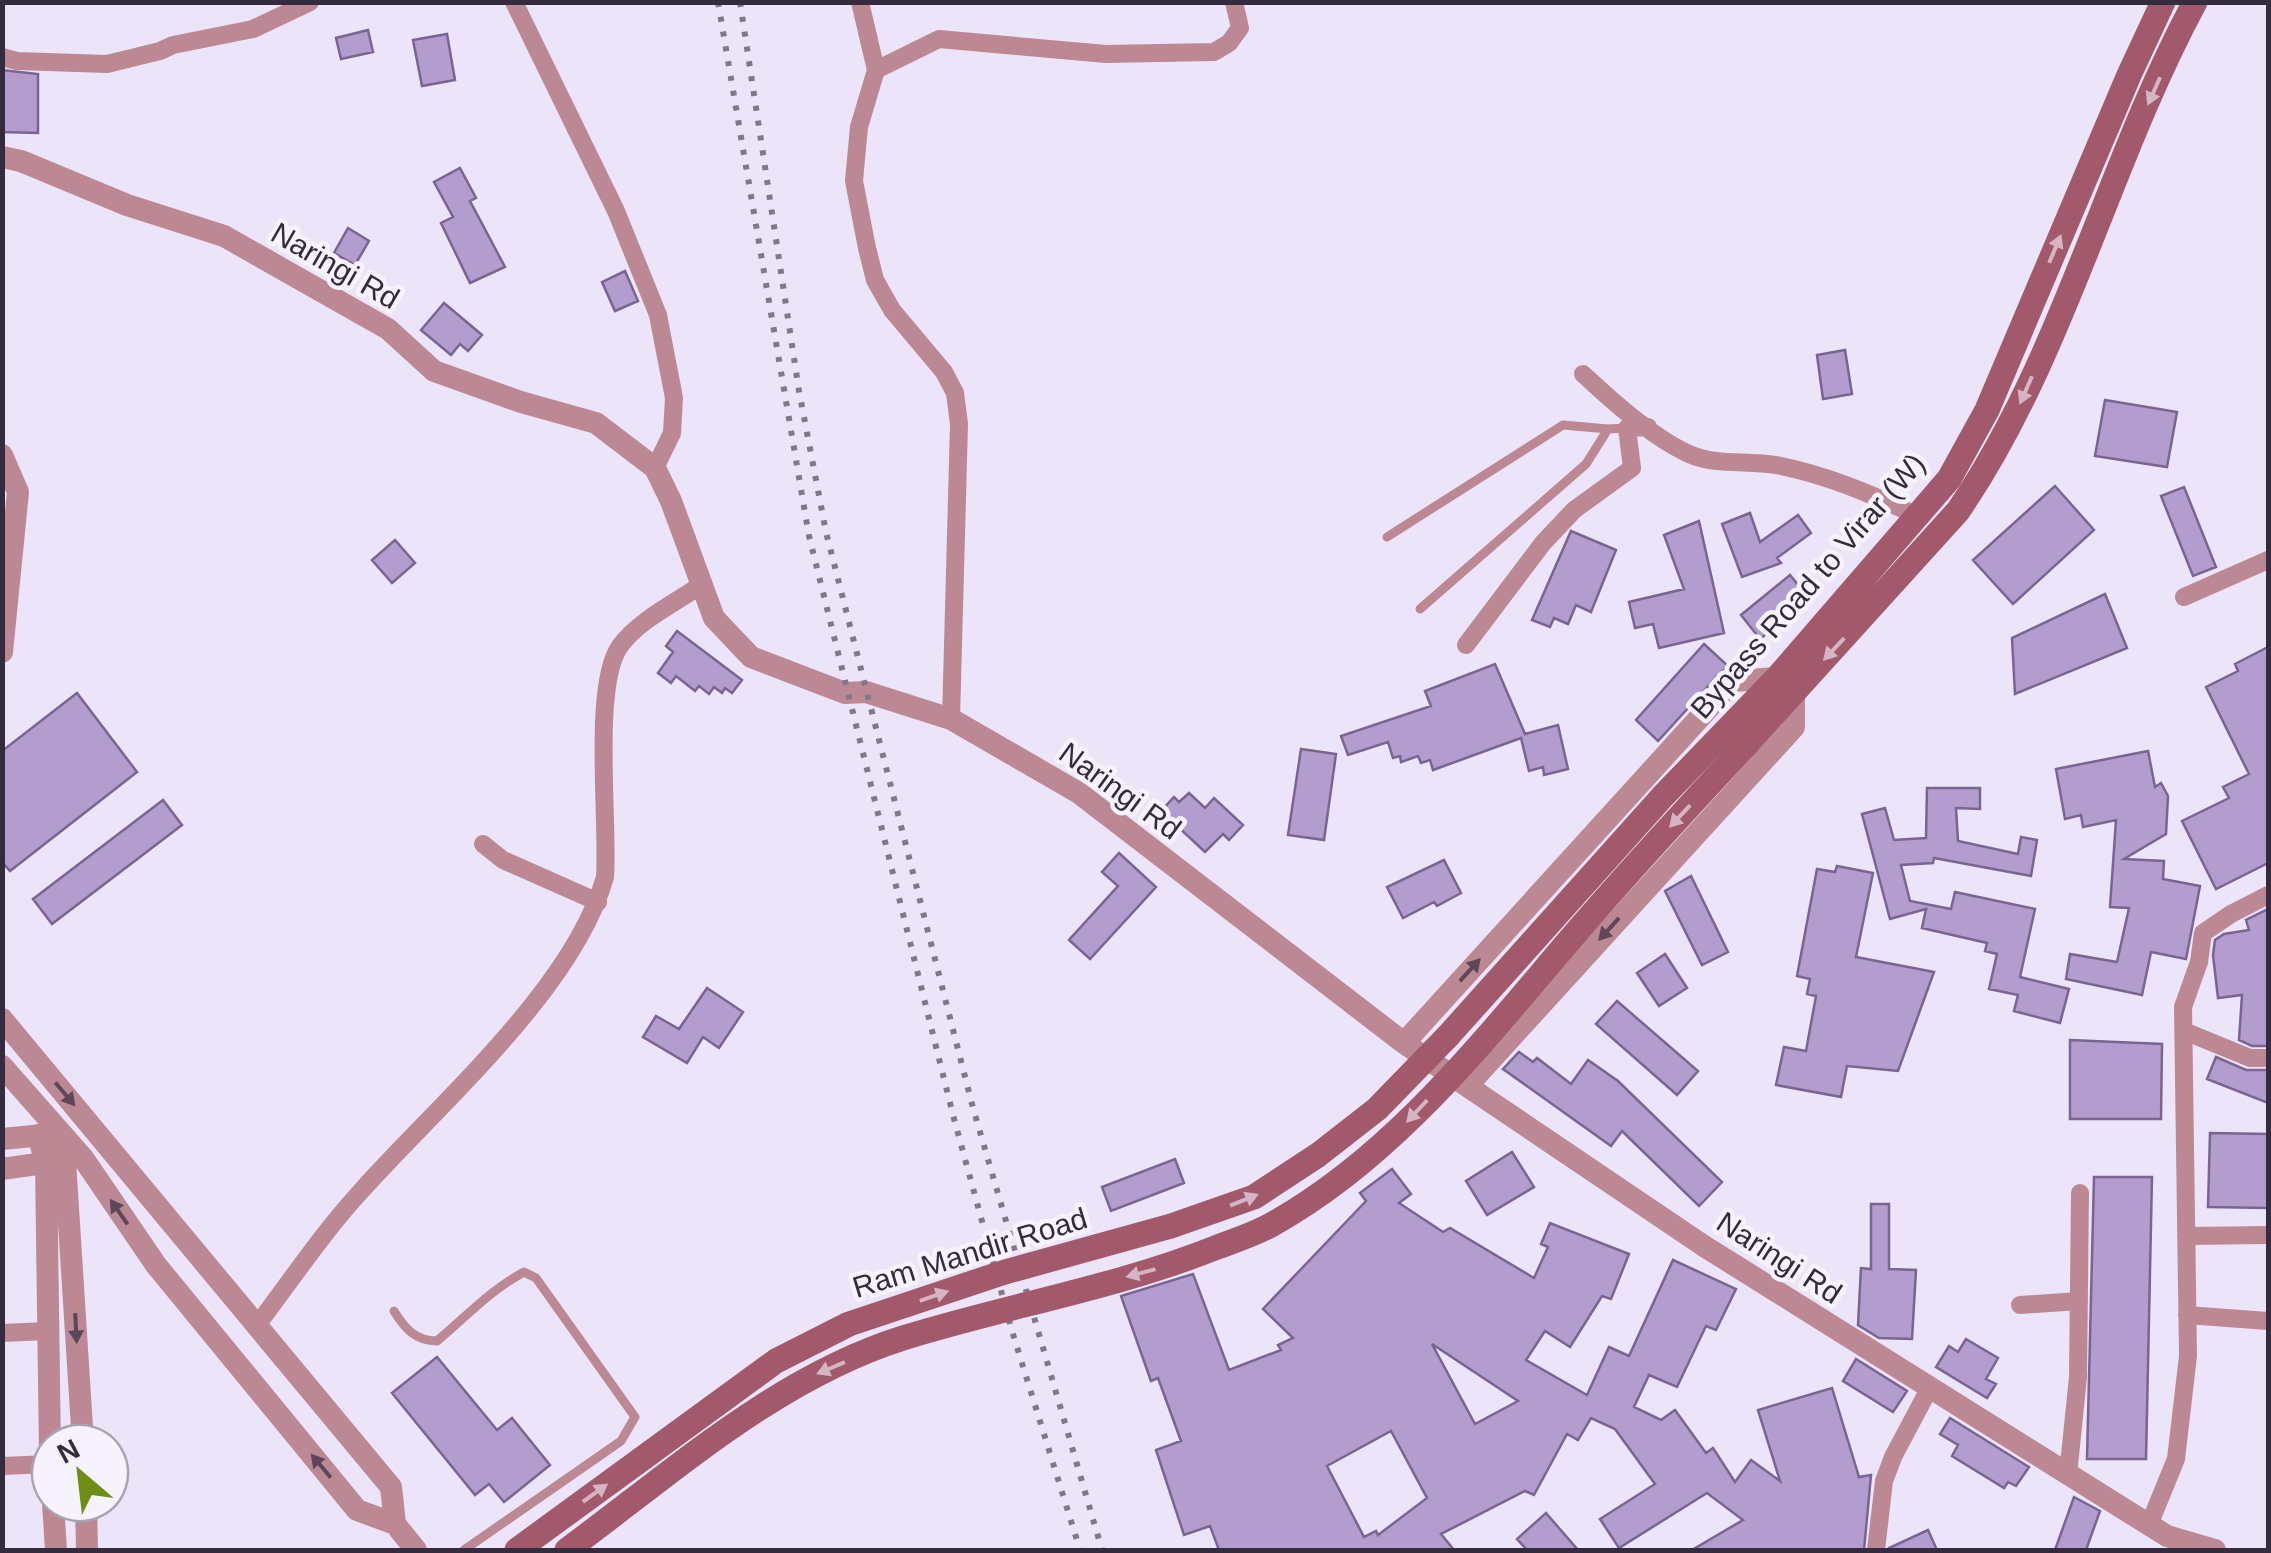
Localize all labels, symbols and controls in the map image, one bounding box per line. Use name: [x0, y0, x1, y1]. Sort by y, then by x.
one-way arrow: [2146, 77, 2163, 106]
street label: Naringi Rd: [266, 216, 405, 315]
one-way arrow: [2047, 234, 2063, 263]
one-way arrow: [2018, 375, 2034, 405]
street label: Bypass Road to Virar (W): [1684, 447, 1931, 725]
one-way arrow: [1823, 637, 1846, 661]
street label: Naringi Rd: [1053, 736, 1187, 846]
one-way arrow: [1669, 803, 1692, 827]
one-way arrow: [1599, 916, 1621, 941]
one-way arrow: [1458, 959, 1481, 983]
one-way arrow: [54, 1081, 76, 1106]
one-way arrow: [1406, 1098, 1429, 1122]
one-way arrow: [1229, 1191, 1259, 1207]
one-way arrow: [110, 1199, 129, 1226]
street label: Ram Mandir Road: [849, 1201, 1091, 1304]
street label: Naringi Rd: [1711, 1205, 1848, 1310]
one-way arrow: [1125, 1266, 1156, 1281]
one-way arrow: [919, 1288, 949, 1303]
one-way arrow: [68, 1312, 84, 1344]
one-way arrow: [816, 1360, 846, 1376]
north arrow: [30, 1423, 130, 1523]
text: N: [52, 1433, 85, 1470]
one-way arrow: [311, 1454, 332, 1479]
one-way arrow: [582, 1484, 608, 1503]

